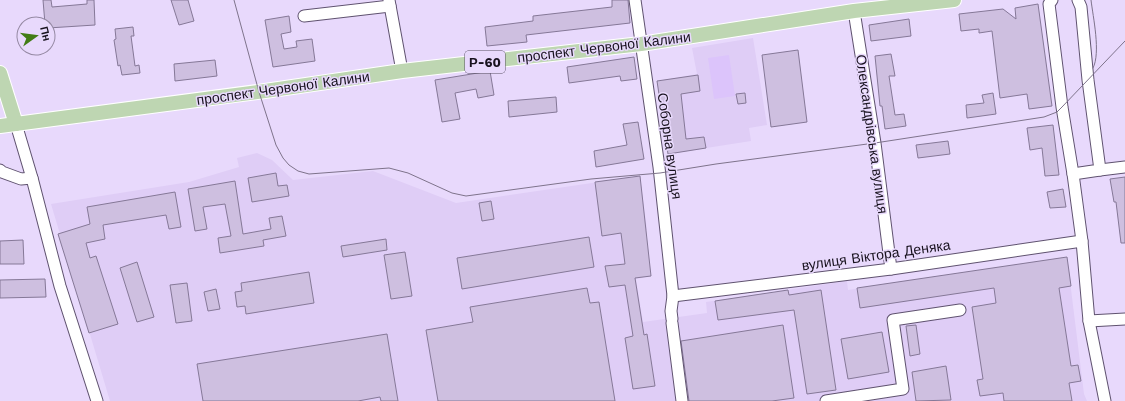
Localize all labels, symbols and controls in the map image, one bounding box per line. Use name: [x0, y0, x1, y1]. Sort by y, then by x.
north arrow: [16, 16, 56, 56]
text: Пн: [37, 25, 53, 42]
street label: проспект Червоної Калини: [516, 28, 692, 66]
road number: Р-60: [465, 51, 505, 73]
street label: Олександрівська вулиця: [853, 53, 891, 215]
street label: проспект Червоної Калини: [195, 68, 371, 108]
street label: Соборна вулиця: [655, 92, 685, 200]
street label: вулиця Віктора Деняка: [801, 237, 952, 273]

